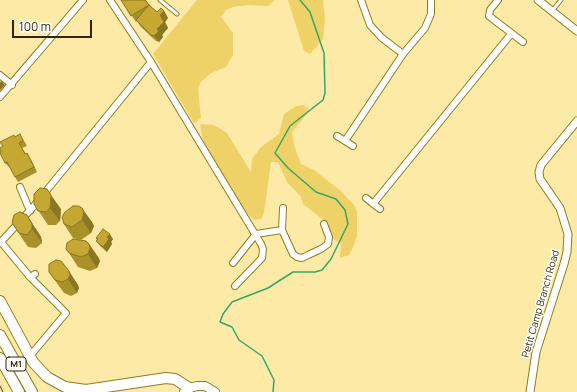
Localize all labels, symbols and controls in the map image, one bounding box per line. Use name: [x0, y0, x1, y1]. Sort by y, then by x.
scale bar: [14, 12, 94, 38]
text: 100 m: [19, 18, 51, 35]
street label: Petit Camp Branch Road: [520, 249, 562, 359]
road number: M1: [6, 357, 26, 371]

